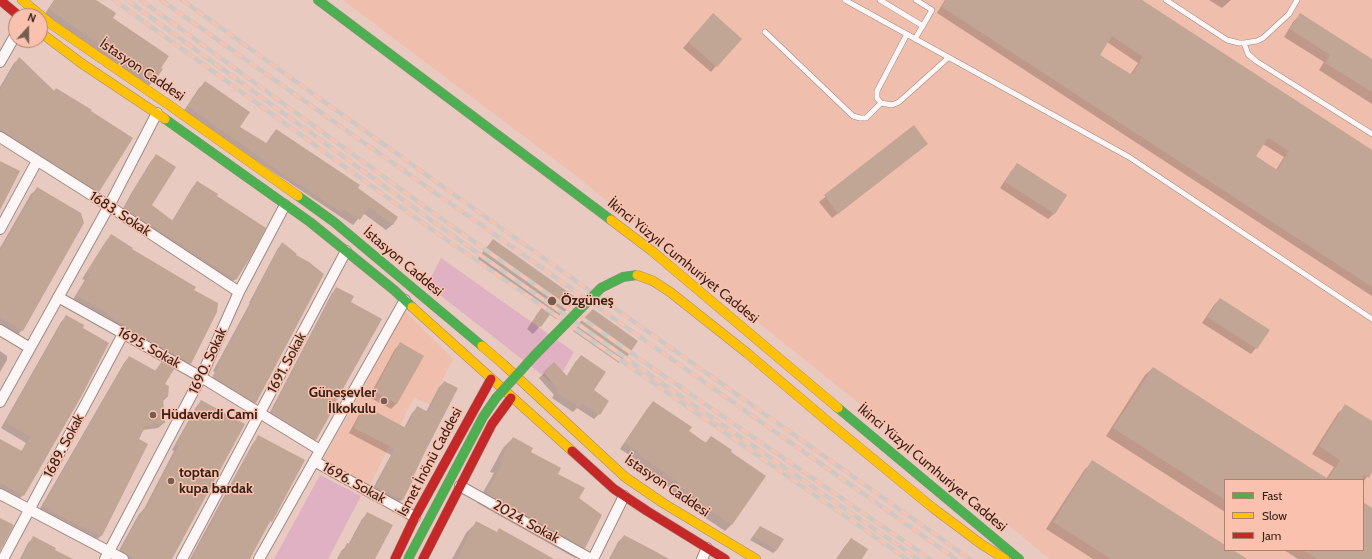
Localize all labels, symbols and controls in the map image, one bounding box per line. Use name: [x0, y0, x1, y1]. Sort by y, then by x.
north arrow: [8, 8, 48, 48]
text: N: [26, 10, 38, 26]
street label: İstasyon Caddesi: [96, 35, 188, 105]
street label: 1683. Sokak: [86, 188, 154, 240]
street label: İkinci Yüzyıl Cumhuriyet Caddesi: [604, 195, 762, 327]
street label: İstasyon Caddesi: [360, 224, 446, 300]
place label: Özgüneş: [561, 293, 614, 309]
marker: Özgüneş: [546, 295, 558, 307]
street label: 1695. Sokak: [115, 324, 183, 372]
street label: 1690. Sokak: [185, 325, 231, 397]
street label: 1691. Sokak: [264, 330, 310, 396]
place label: Güneşevler İlkokulu: [309, 385, 376, 418]
marker: Güneşevler İlkokulu: [379, 396, 389, 406]
street label: İkinci Yüzyıl Cumhuriyet Caddesi: [854, 401, 1010, 535]
street label: İsmet İnönü Caddesi: [394, 405, 466, 519]
place label: Hüdaverdi Cami: [161, 407, 258, 423]
marker: Hüdaverdi Cami: [148, 410, 158, 420]
street label: 1689. Sokak: [40, 411, 88, 481]
street label: İstasyon Caddesi: [621, 451, 713, 521]
street label: 1696. Sokak: [320, 459, 388, 507]
place label: toptan kupa bardak: [179, 465, 253, 498]
marker: toptan kupa bardak: [166, 476, 176, 486]
legend: [1224, 479, 1364, 551]
text: Fast: [1262, 488, 1282, 503]
street label: 2024. Sokak: [490, 497, 562, 547]
text: Slow: [1262, 508, 1287, 523]
text: Jam: [1262, 528, 1281, 543]

